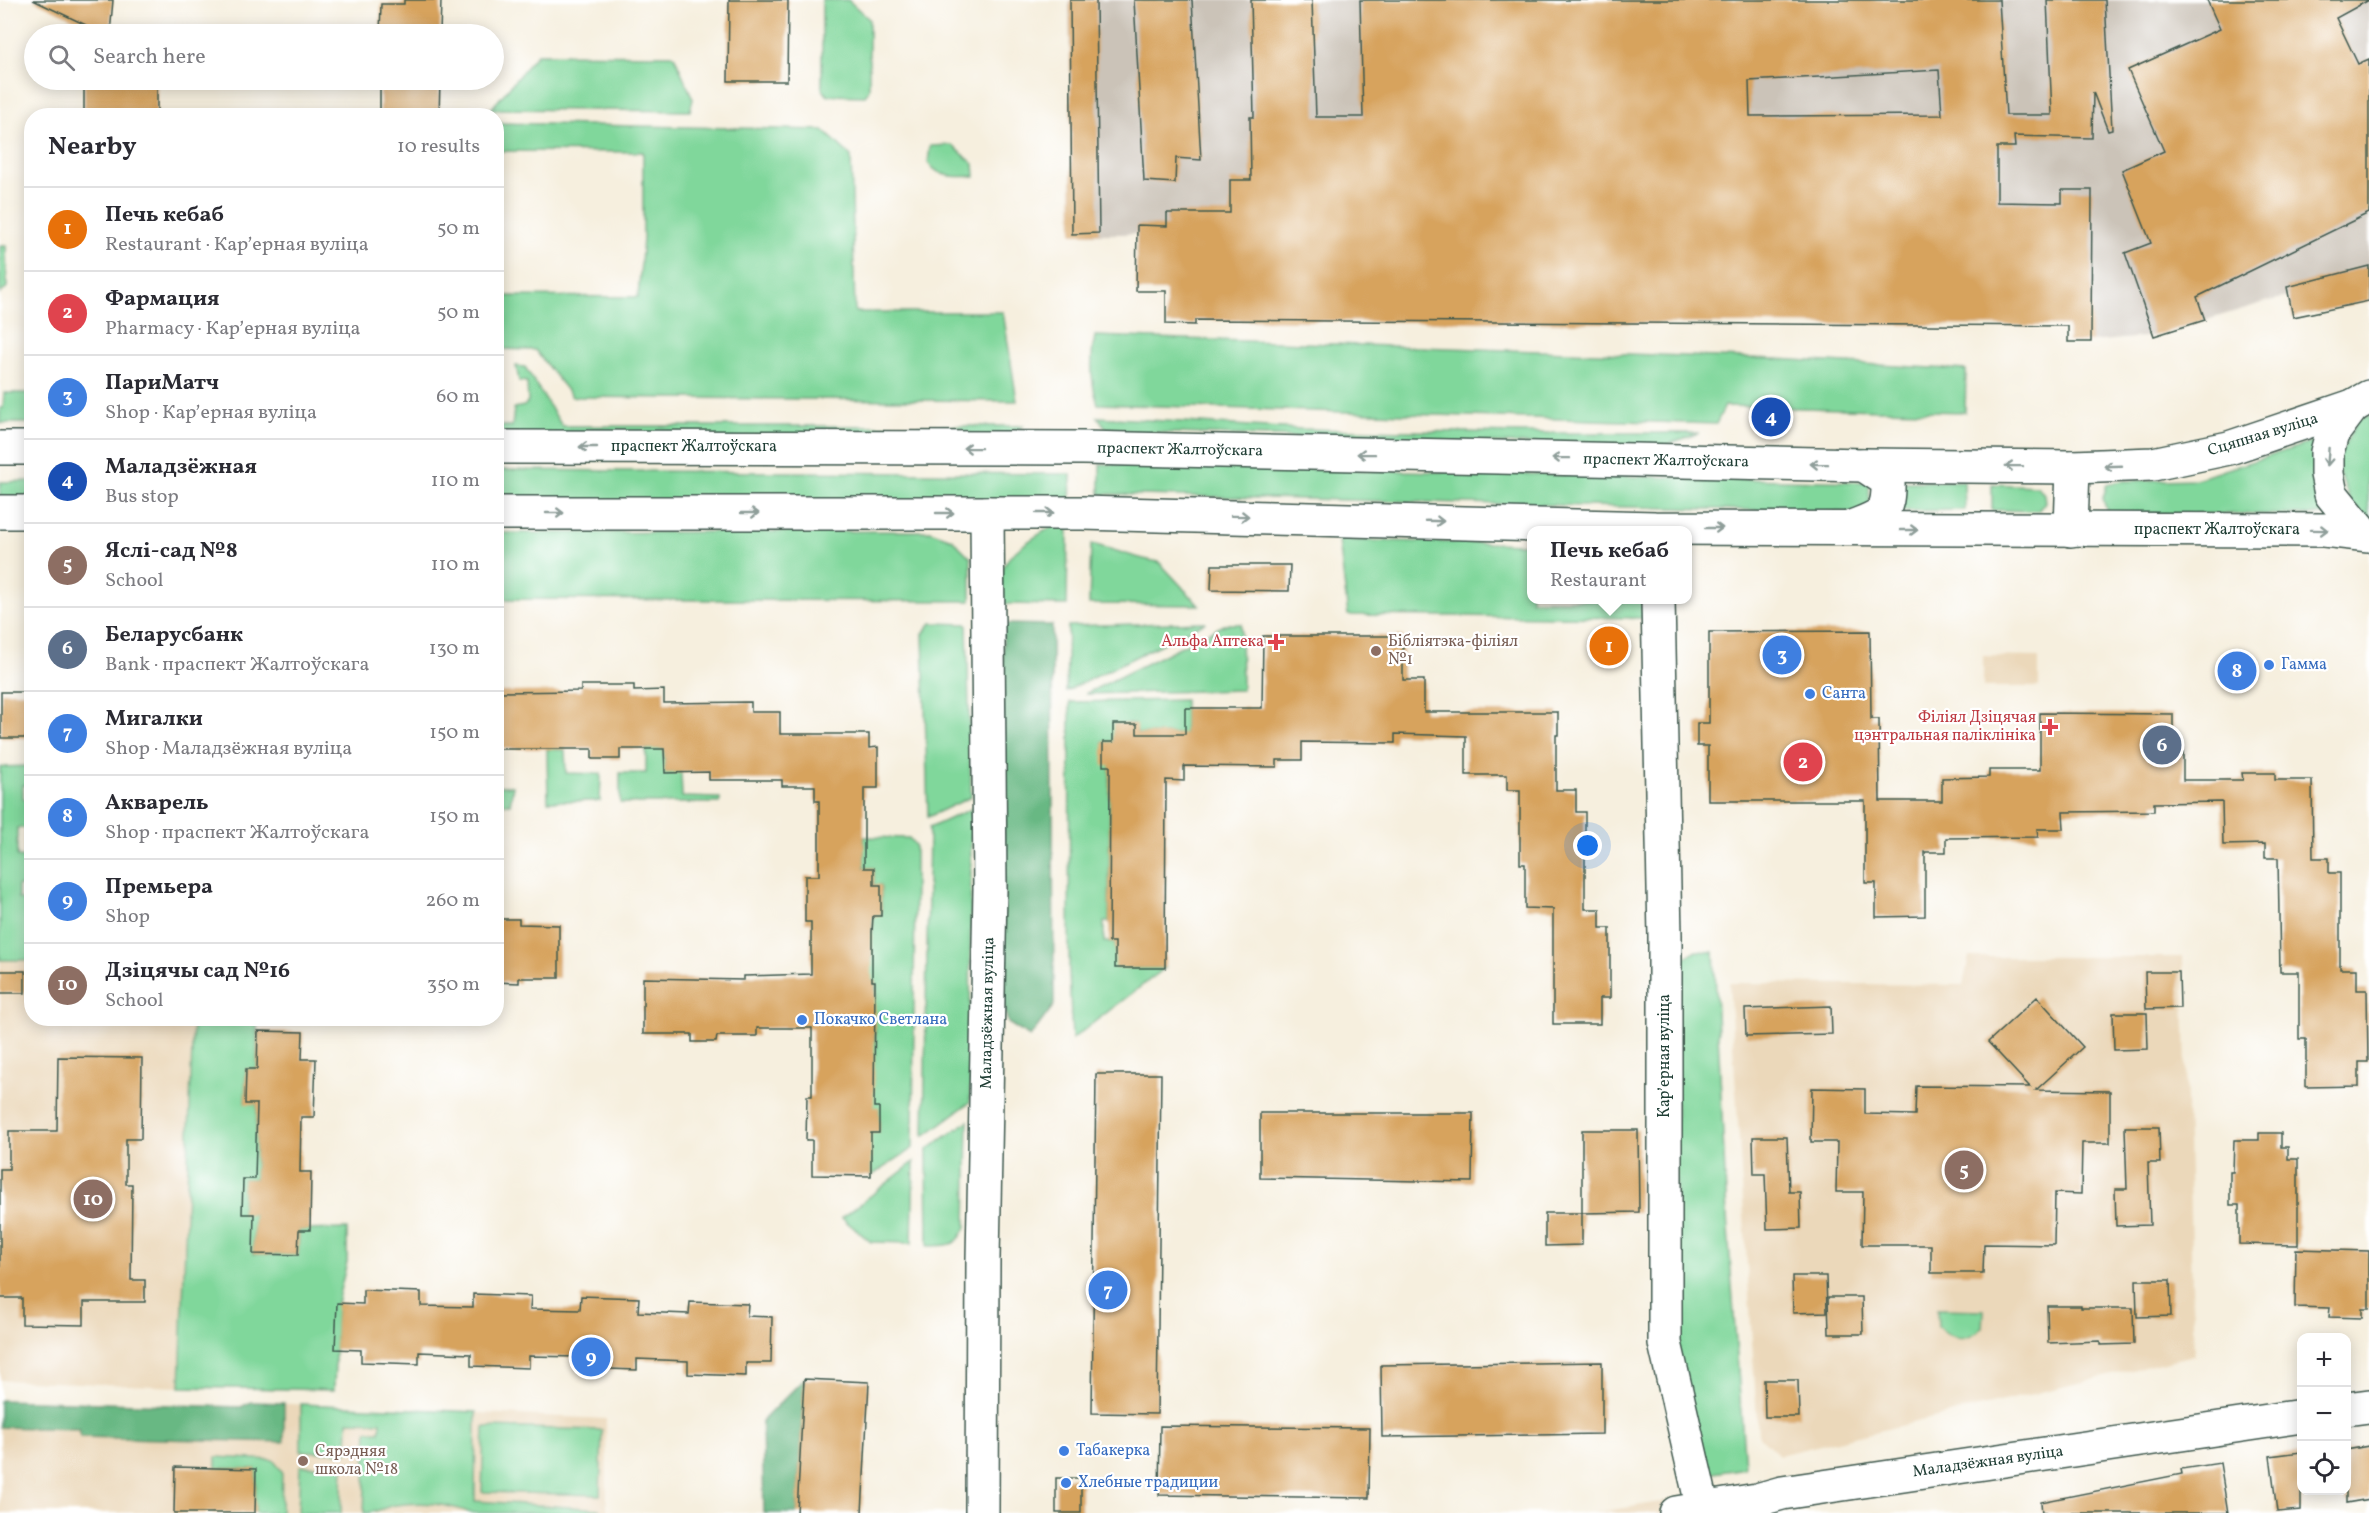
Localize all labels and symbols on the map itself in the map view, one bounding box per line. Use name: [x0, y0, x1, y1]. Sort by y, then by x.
pin: 4: [1752, 394, 1790, 440]
street label: Сцяпная вуліца: [2205, 408, 2321, 462]
street label: праспект Жалтоўскага: [611, 436, 777, 458]
street label: праспект Жалтоўскага: [1097, 438, 1263, 462]
one-way arrow: [578, 441, 598, 453]
one-way arrow: [962, 442, 982, 454]
one-way arrow: [2322, 447, 2333, 466]
one-way arrow: [1357, 448, 1377, 460]
street label: праспект Жалтоўскага: [1583, 449, 1749, 473]
one-way arrow: [1552, 453, 1572, 464]
one-way arrow: [1810, 458, 1830, 470]
one-way arrow: [2005, 460, 2025, 472]
one-way arrow: [2103, 460, 2123, 471]
one-way arrow: [544, 507, 564, 519]
one-way arrow: [739, 507, 759, 519]
one-way arrow: [934, 507, 954, 519]
one-way arrow: [1035, 507, 1055, 519]
one-way arrow: [1230, 510, 1250, 522]
one-way arrow: [1425, 516, 1445, 527]
street label: праспект Жалтоўскага: [2134, 519, 2300, 541]
one-way arrow: [1703, 522, 1723, 534]
one-way arrow: [1898, 524, 1918, 535]
one-way arrow: [2308, 524, 2328, 536]
pin: 1: [1590, 624, 1628, 668]
place label: Альфа Аптека: [1161, 631, 1264, 653]
place label: Бібліятэка-філіял №1: [1388, 631, 1518, 671]
pin: 3: [1762, 632, 1802, 678]
marker: Альфа Аптека: [1269, 635, 1283, 649]
marker: Бібліятэка-філіял №1: [1369, 644, 1383, 658]
pin: 8: [2218, 648, 2256, 694]
place label: Гамма: [2281, 654, 2327, 676]
marker: Гамма: [2262, 658, 2276, 672]
place label: Санта: [1822, 683, 1866, 705]
marker: Санта: [1803, 687, 1817, 701]
place label: Філіял Дзіцячая цэнтральная паліклініка: [1854, 707, 2036, 747]
marker: Філіял Дзіцячая цэнтральная паліклініка: [2041, 718, 2059, 736]
pin: 6: [2142, 722, 2182, 768]
pin: 2: [1784, 740, 1822, 784]
your location: [1573, 831, 1602, 860]
street label: Маладзёжная вуліца: [976, 937, 1000, 1089]
street label: Карʼерная вуліца: [1654, 994, 1676, 1118]
place label: Покачко Светлана: [814, 1009, 947, 1031]
marker: Покачко Светлана: [795, 1013, 809, 1027]
pin: 5: [1944, 1148, 1984, 1192]
pin: 10: [74, 1176, 112, 1222]
pin: 7: [1088, 1268, 1128, 1312]
pin: 9: [572, 1334, 610, 1380]
place label: Табакерка: [1076, 1440, 1150, 1462]
place label: Сярэдняя школа №18: [315, 1441, 398, 1481]
street label: Маладзёжная вуліца: [1911, 1441, 2065, 1483]
marker: Табакерка: [1057, 1444, 1071, 1458]
marker: Сярэдняя школа №18: [296, 1454, 310, 1468]
place label: Хлебные традиции: [1078, 1472, 1218, 1494]
marker: Хлебные традиции: [1059, 1476, 1073, 1490]

